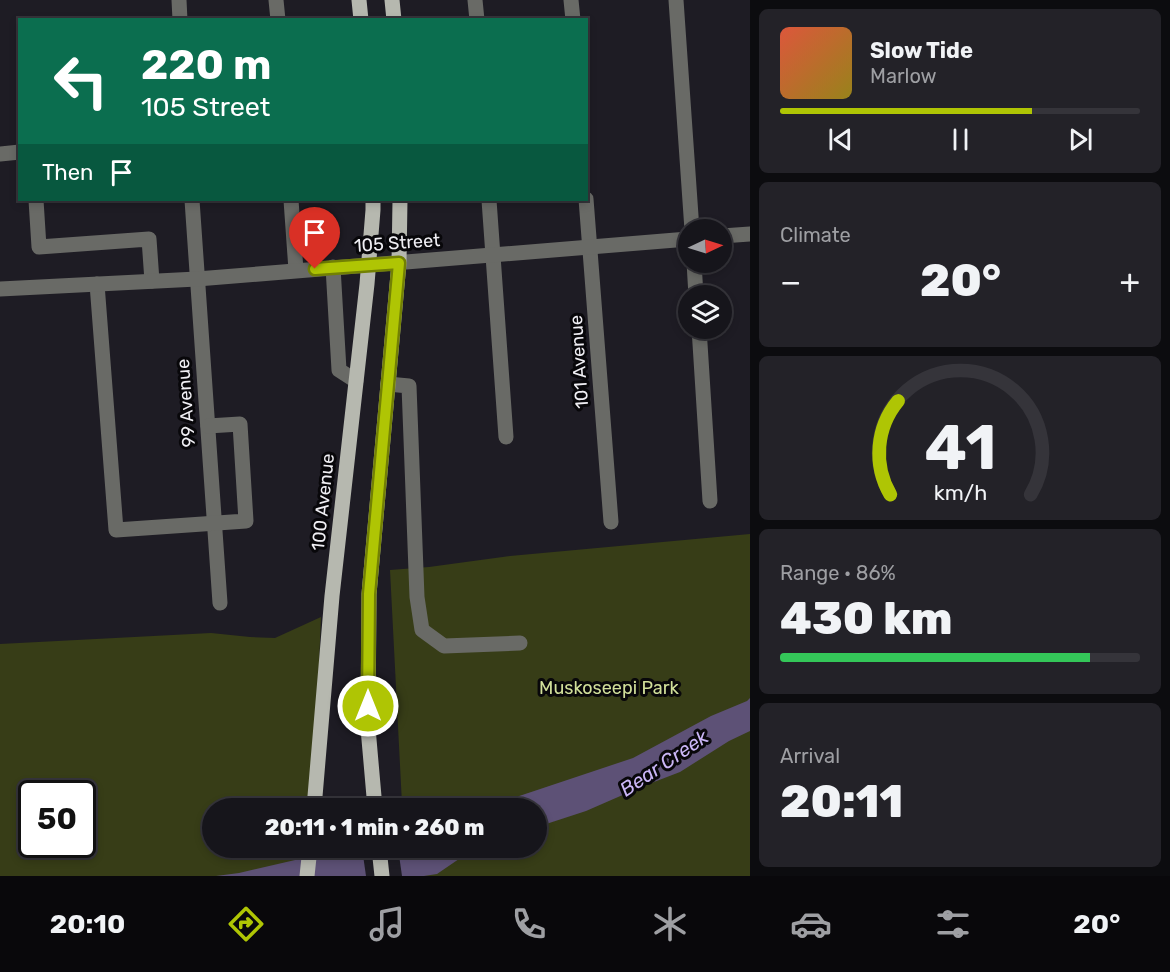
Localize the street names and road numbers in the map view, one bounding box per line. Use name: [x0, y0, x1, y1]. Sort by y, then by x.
street label: 105 Street: [353, 229, 441, 257]
street label: 101 Avenue: [565, 314, 593, 410]
street label: 99 Avenue: [172, 358, 200, 448]
street label: 100 Avenue: [307, 452, 339, 552]

